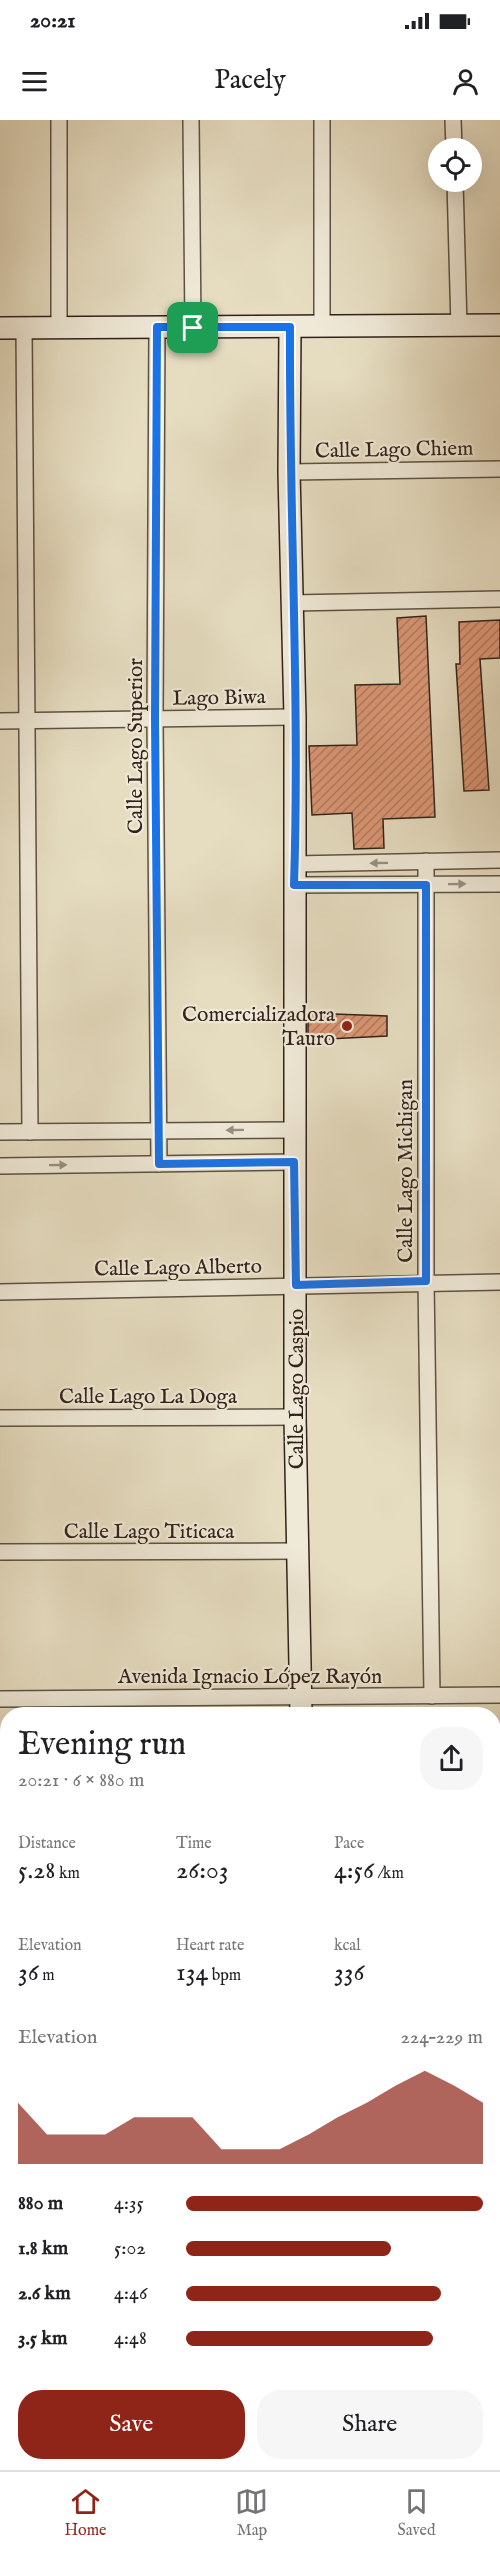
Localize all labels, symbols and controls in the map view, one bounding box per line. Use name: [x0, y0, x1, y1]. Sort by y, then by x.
text: 20:21: [30, 7, 75, 35]
text: Pacely: [214, 64, 286, 98]
icon: menu: [18, 65, 51, 98]
icon: person: [449, 65, 482, 98]
map controls: [428, 138, 482, 192]
button: locate: [428, 138, 482, 192]
pin: [167, 302, 218, 353]
icon: arrive: [176, 311, 209, 344]
street label: Calle Lago Chiem: [315, 436, 474, 465]
street label: Calle Lago Superior: [123, 658, 150, 834]
street label: Lago Biwa: [172, 684, 267, 713]
one-way arrow: [369, 858, 388, 867]
one-way arrow: [448, 879, 467, 889]
place label: Comercializadora Tauro: [182, 1002, 336, 1053]
marker: Comercializadora Tauro: [340, 1019, 354, 1033]
street label: Calle Lago Michigan: [393, 1079, 420, 1263]
one-way arrow: [225, 1126, 244, 1135]
one-way arrow: [49, 1160, 68, 1170]
street label: Calle Lago Alberto: [94, 1254, 262, 1283]
street label: Calle Lago Caspio: [284, 1309, 311, 1469]
street label: Calle Lago La Doga: [59, 1384, 238, 1411]
street label: Calle Lago Titicaca: [64, 1519, 235, 1546]
street label: Avenida Ignacio López Rayón: [117, 1664, 382, 1691]
text: Evening run: [18, 1724, 186, 1766]
button: share: [420, 1727, 483, 1790]
text: 20:21 · 6 × 880 m: [18, 1768, 144, 1793]
text: Distance: [18, 1834, 76, 1854]
text: Time: [176, 1834, 212, 1854]
text: Pace: [334, 1834, 364, 1854]
text: 5.28: [18, 1854, 55, 1887]
text: 26:03: [176, 1854, 229, 1887]
text: 4:56: [334, 1854, 374, 1887]
text: km: [55, 1864, 80, 1884]
text: /km: [374, 1864, 404, 1884]
text: Elevation: [18, 1936, 81, 1956]
text: Heart rate: [176, 1936, 244, 1956]
text: kcal: [334, 1936, 361, 1956]
text: 36: [18, 1956, 39, 1989]
text: 134: [176, 1956, 208, 1989]
text: 336: [334, 1956, 364, 1989]
text: m: [39, 1966, 55, 1986]
text: bpm: [208, 1966, 241, 1986]
text: Elevation: [18, 2025, 97, 2050]
text: 224–229 m: [400, 2025, 483, 2050]
text: 880 m: [18, 2191, 63, 2216]
text: 4:35: [114, 2191, 144, 2216]
text: 1.8 km: [18, 2236, 68, 2261]
text: 5:02: [114, 2236, 146, 2261]
text: 2.6 km: [18, 2281, 71, 2306]
text: 4:46: [114, 2281, 147, 2306]
text: 3.5 km: [18, 2326, 68, 2351]
text: 4:48: [114, 2326, 147, 2351]
button: Save: [18, 2390, 245, 2459]
button: Share: [257, 2390, 483, 2459]
tab: Home: [65, 2485, 106, 2541]
tab: Map: [235, 2485, 268, 2541]
tab: Saved: [398, 2485, 435, 2541]

